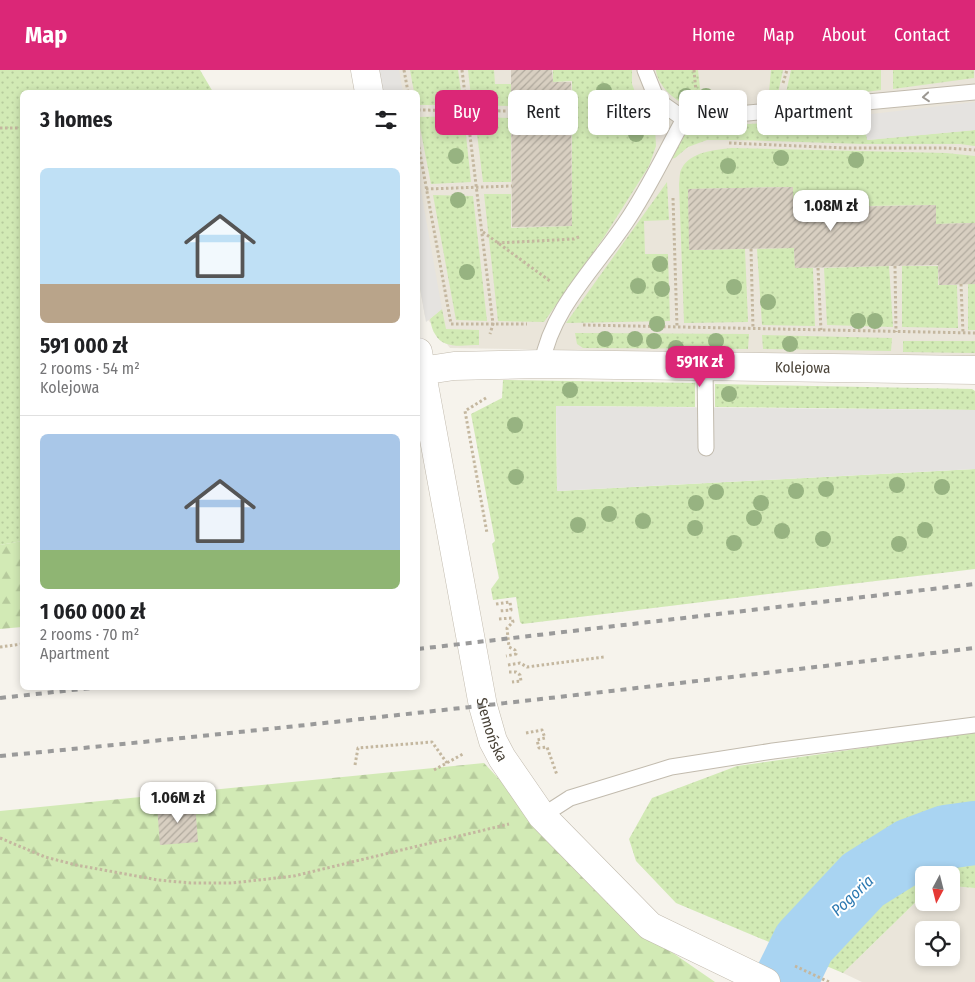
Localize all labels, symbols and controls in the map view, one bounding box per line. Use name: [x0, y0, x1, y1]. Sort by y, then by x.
text: Map: [25, 21, 67, 49]
text: Home: [692, 24, 735, 46]
text: Map: [763, 24, 794, 46]
text: About: [822, 24, 866, 46]
text: Contact: [894, 24, 950, 46]
chip: Buy: [435, 90, 498, 135]
chip: Rent: [508, 90, 578, 135]
chip: Filters: [588, 90, 669, 135]
chip: New: [679, 90, 747, 135]
chip: Apartment: [757, 90, 871, 135]
one-way arrow: [922, 91, 930, 102]
icon: filters: [372, 106, 400, 134]
text: 3 homes: [40, 107, 112, 133]
pin: 1.08M zł: [779, 190, 883, 232]
text: 1.08M zł: [804, 196, 858, 215]
icon: home: [175, 201, 265, 291]
text: 591 000 zł: [40, 333, 128, 359]
pin: 591K zł: [654, 346, 746, 388]
text: 591K zł: [677, 352, 723, 371]
street label: Kolejowa: [775, 358, 831, 377]
text: 2 rooms · 54 m²: [40, 359, 140, 378]
text: Kolejowa: [40, 378, 99, 397]
icon: home: [175, 466, 265, 556]
text: 1 060 000 zł: [40, 599, 146, 625]
text: 2 rooms · 70 m²: [40, 625, 139, 644]
text: Apartment: [40, 644, 109, 663]
street label: Siemońska: [473, 696, 511, 765]
pin: 1.06M zł: [126, 782, 230, 824]
text: 1.06M zł: [151, 788, 205, 807]
north arrow: [915, 866, 960, 911]
map controls: [915, 866, 960, 966]
water label: Pogoria: [827, 871, 877, 920]
button: locate: [915, 921, 960, 966]

